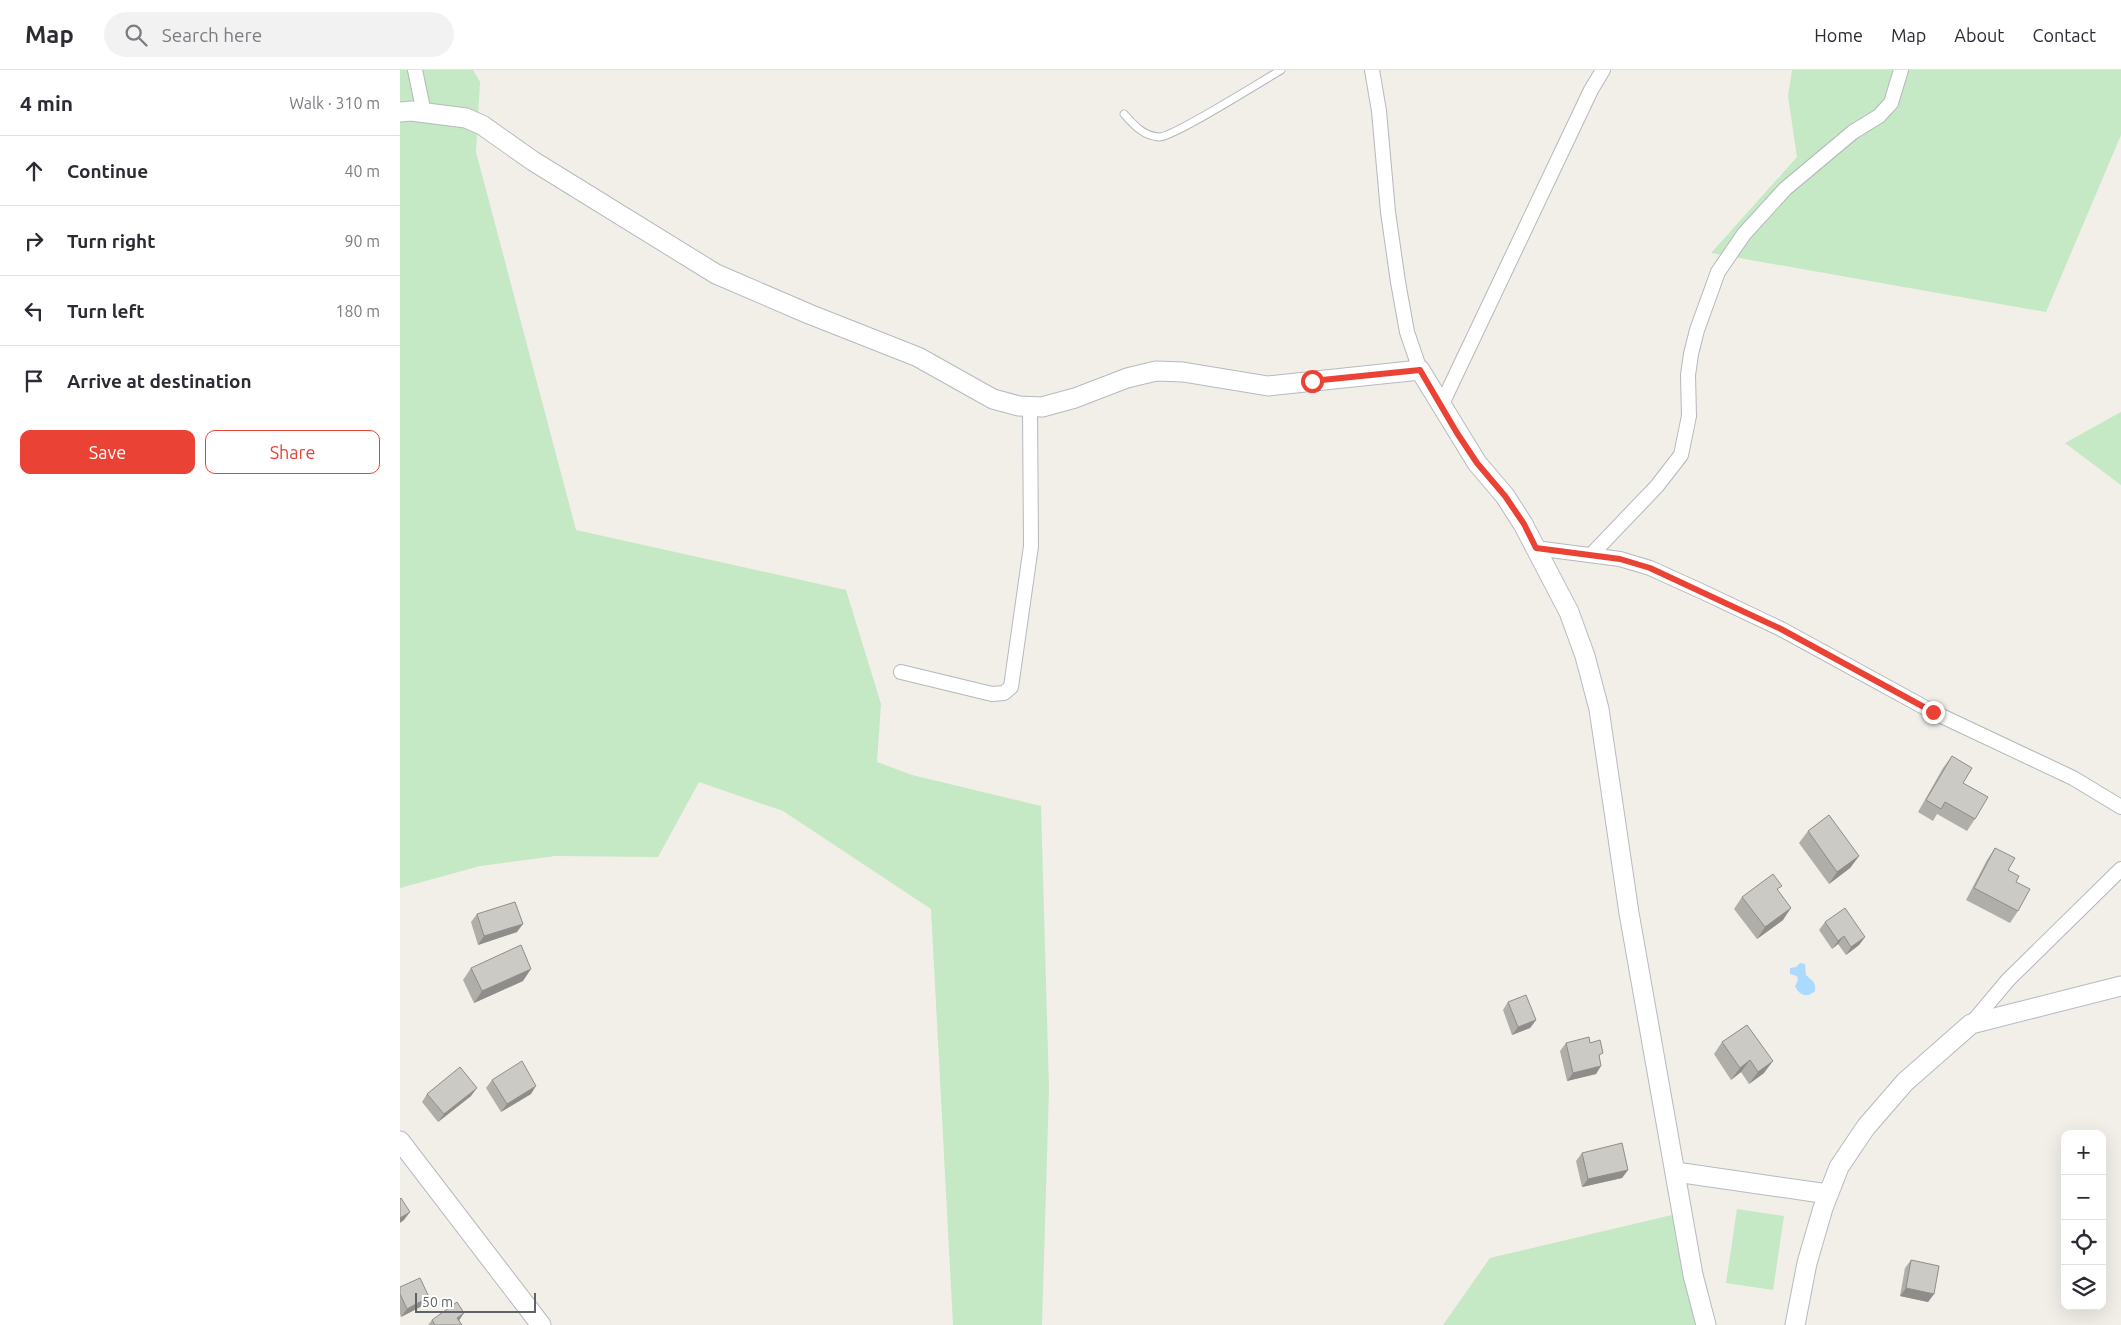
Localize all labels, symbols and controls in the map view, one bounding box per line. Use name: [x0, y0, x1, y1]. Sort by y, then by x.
search box: [104, 12, 454, 57]
text: Map: [25, 21, 74, 48]
icon: search: [122, 21, 150, 49]
text: Search here: [162, 24, 262, 46]
text: Home: [1814, 25, 1863, 45]
text: Map: [1891, 25, 1926, 45]
text: About: [1954, 25, 2004, 45]
text: Contact: [2032, 25, 2096, 45]
text: 4 min: [20, 91, 73, 115]
text: Walk · 310 m: [289, 94, 380, 112]
icon: ahead: [20, 157, 48, 185]
text: Continue: [67, 160, 148, 182]
text: 40 m: [344, 162, 380, 180]
icon: right: [20, 227, 48, 255]
text: Turn right: [67, 230, 155, 252]
text: 90 m: [344, 232, 380, 250]
icon: left: [20, 297, 48, 325]
text: Turn left: [67, 300, 145, 322]
text: 180 m: [335, 302, 380, 320]
icon: arrive: [20, 367, 48, 395]
text: Arrive at destination: [67, 370, 252, 392]
route start: [1301, 370, 1324, 393]
button: Save: [20, 430, 195, 474]
button: Share: [205, 430, 380, 474]
route end: [1922, 701, 1945, 724]
map controls: [2061, 1130, 2106, 1310]
button: +: [2061, 1130, 2106, 1175]
button: −: [2061, 1175, 2106, 1220]
button: locate: [2061, 1220, 2106, 1265]
button: layers: [2061, 1265, 2106, 1310]
scale bar: [415, 1290, 536, 1313]
text: 50 m: [422, 1294, 453, 1310]

